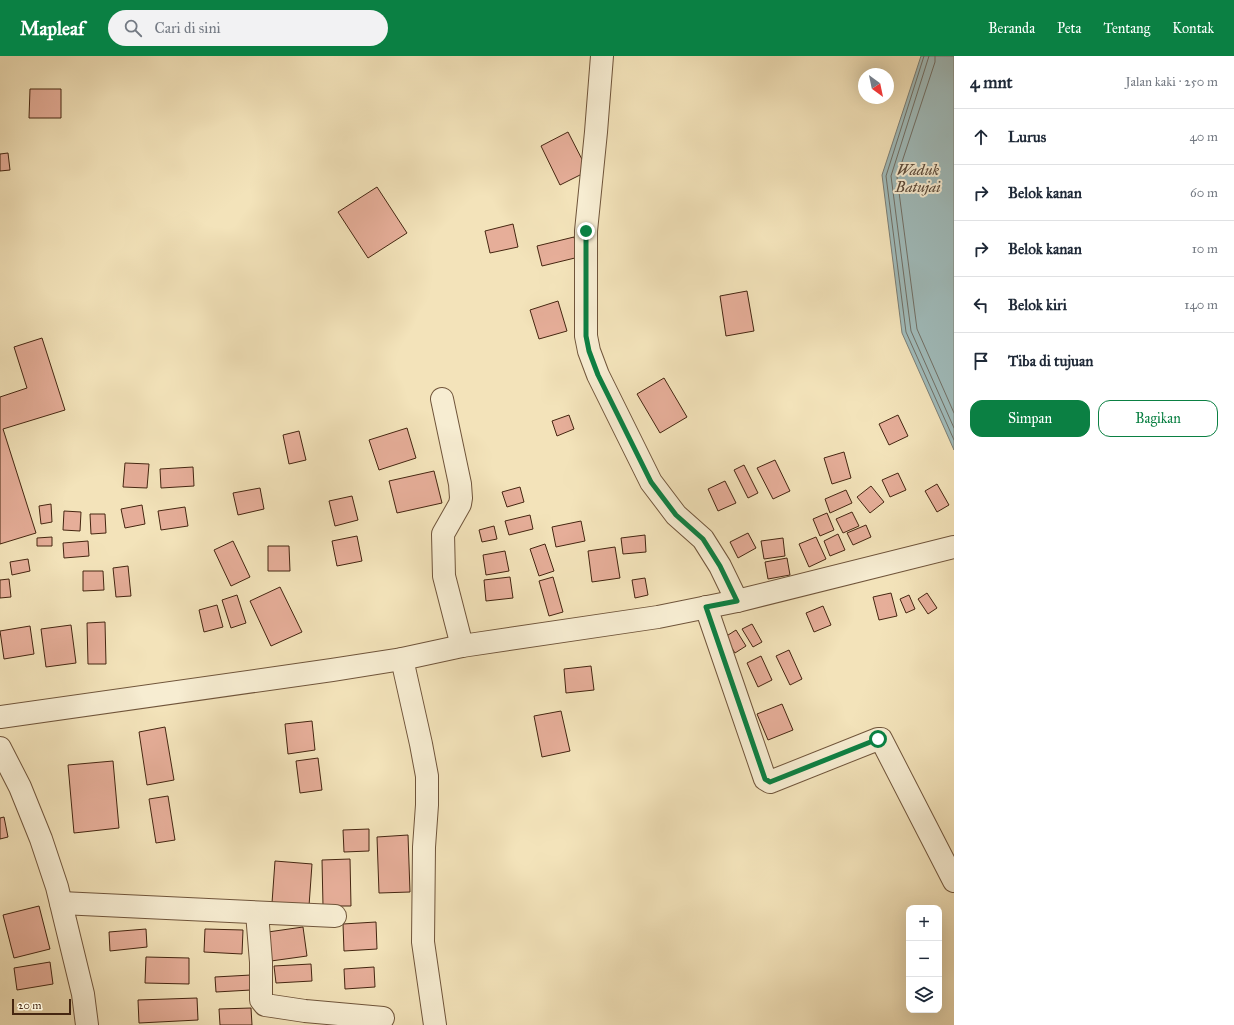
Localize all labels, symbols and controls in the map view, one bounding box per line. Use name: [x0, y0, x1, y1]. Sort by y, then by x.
search box: [108, 10, 388, 46]
text: Mapleaf: [20, 17, 84, 40]
icon: search: [122, 17, 144, 39]
text: Cari di sini: [154, 19, 221, 37]
text: Beranda: [988, 20, 1035, 37]
text: Peta: [1057, 20, 1081, 37]
text: Tentang: [1103, 20, 1150, 37]
text: Kontak: [1172, 20, 1214, 37]
north arrow: [858, 68, 894, 104]
text: 4 mnt: [970, 72, 1013, 93]
text: Jalan kaki · 250 m: [1126, 74, 1218, 90]
icon: ahead: [970, 126, 992, 148]
text: Lurus: [1008, 128, 1046, 146]
text: 40 m: [1189, 129, 1218, 145]
water label: Waduk Batujai: [894, 161, 941, 196]
icon: right: [970, 182, 992, 204]
text: Belok kanan: [1008, 184, 1082, 202]
text: 60 m: [1190, 185, 1218, 201]
route end: [577, 222, 595, 240]
icon: right: [970, 238, 992, 260]
text: Belok kanan: [1008, 240, 1082, 258]
text: 10 m: [1192, 241, 1218, 257]
icon: left: [970, 294, 992, 316]
text: Belok kiri: [1008, 296, 1067, 314]
text: 140 m: [1184, 297, 1218, 313]
icon: arrive: [970, 350, 992, 372]
text: Tiba di tujuan: [1008, 352, 1093, 370]
button: Simpan: [970, 400, 1090, 437]
button: Bagikan: [1098, 400, 1218, 437]
route start: [869, 730, 887, 748]
map controls: [906, 905, 942, 1013]
button: +: [906, 905, 942, 941]
button: −: [906, 941, 942, 977]
button: layers: [906, 977, 942, 1013]
scale bar: [12, 997, 71, 1016]
text: 20 m: [18, 999, 41, 1012]

